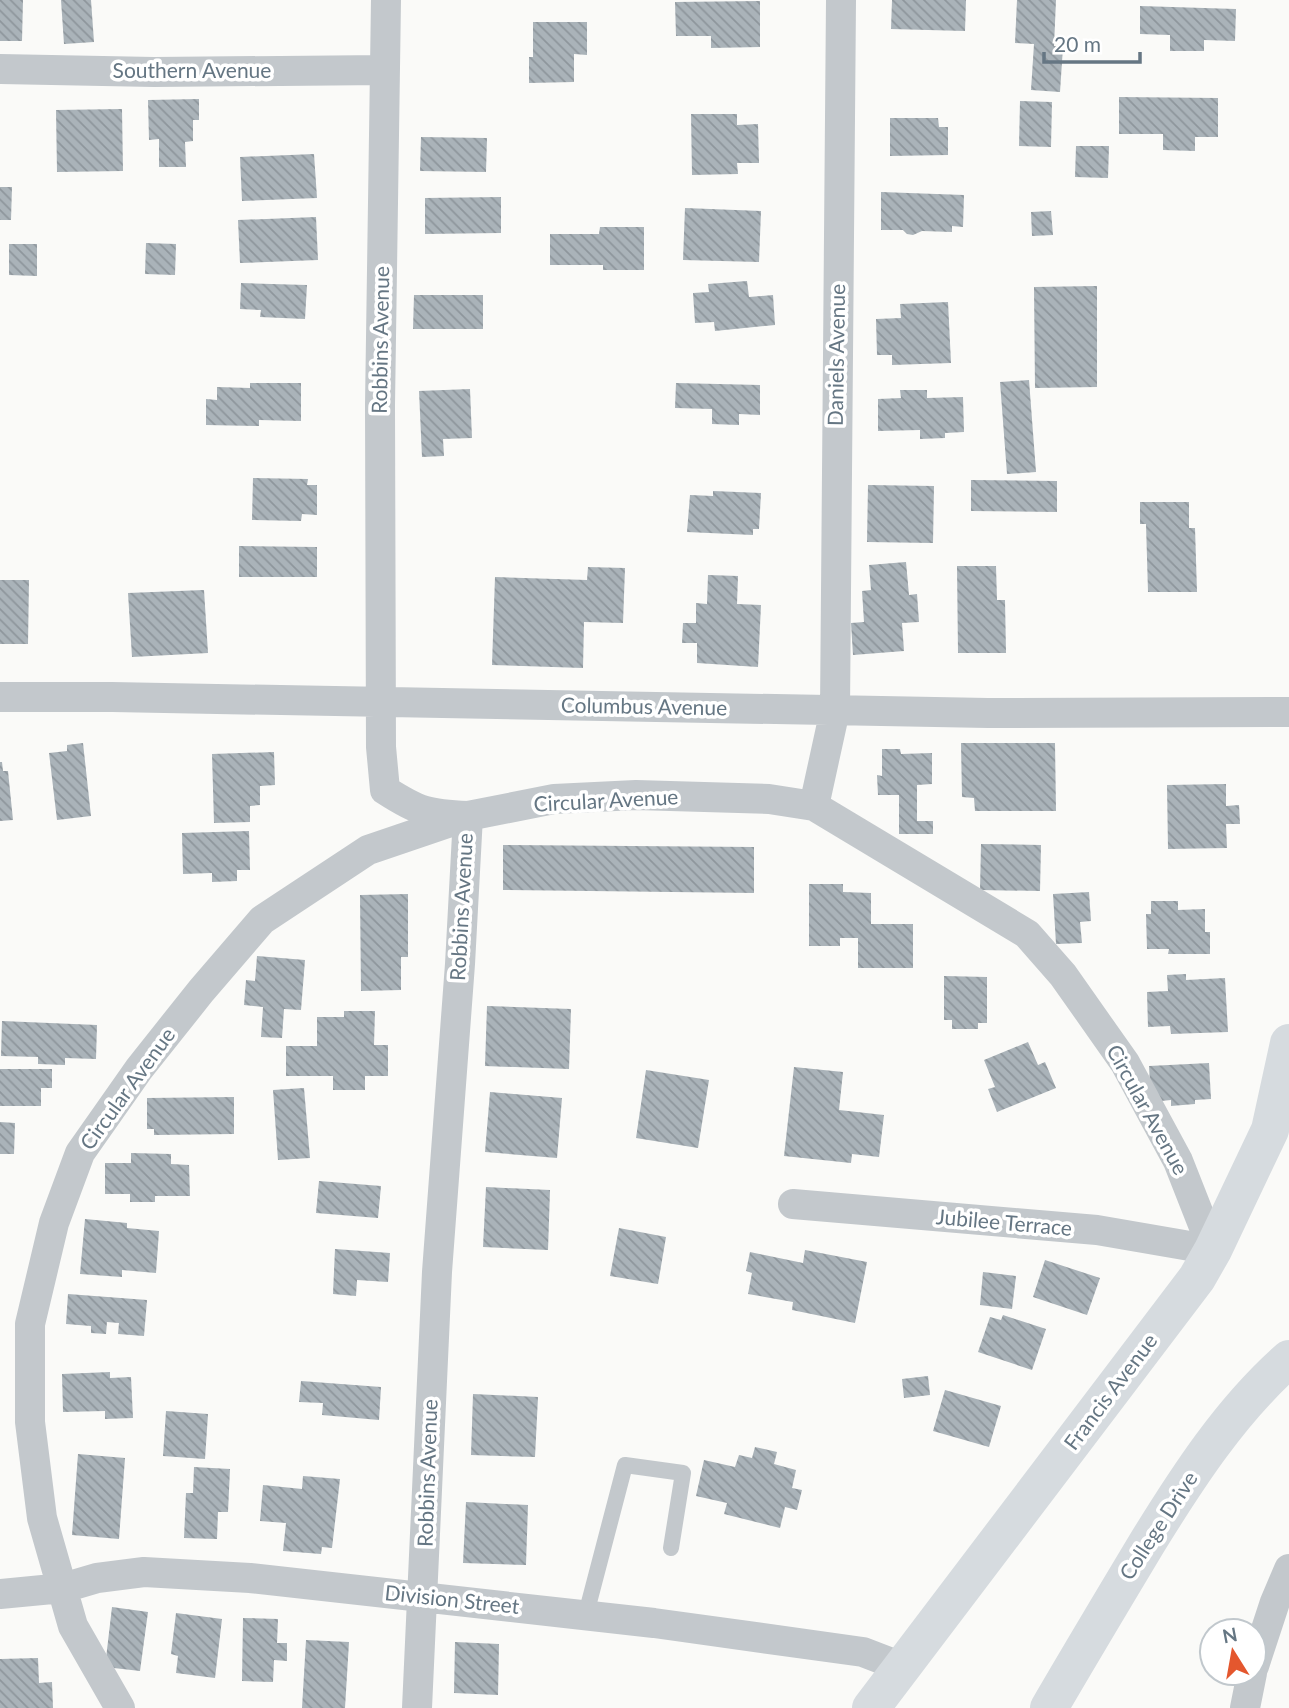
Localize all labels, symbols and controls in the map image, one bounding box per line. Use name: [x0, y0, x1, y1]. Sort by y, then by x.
scale bar: [1044, 21, 1140, 65]
text: 20 m: [1054, 31, 1101, 56]
street label: Southern Avenue: [113, 57, 271, 82]
street label: Robbins Avenue: [366, 266, 393, 414]
street label: Daniels Avenue: [822, 284, 849, 426]
street label: Columbus Avenue: [561, 692, 727, 719]
street label: Circular Avenue: [533, 783, 679, 816]
street label: Robbins Avenue: [444, 832, 477, 981]
street label: Circular Avenue: [74, 1022, 179, 1154]
street label: Circular Avenue: [1102, 1040, 1194, 1179]
street label: Jubilee Terrace: [935, 1203, 1073, 1240]
street label: Francis Avenue: [1058, 1328, 1162, 1454]
street label: Robbins Avenue: [411, 1399, 442, 1547]
street label: College Drive: [1113, 1466, 1202, 1584]
street label: Division Street: [384, 1579, 521, 1618]
north arrow: [1198, 1617, 1268, 1687]
text: N: [1220, 1622, 1239, 1648]

